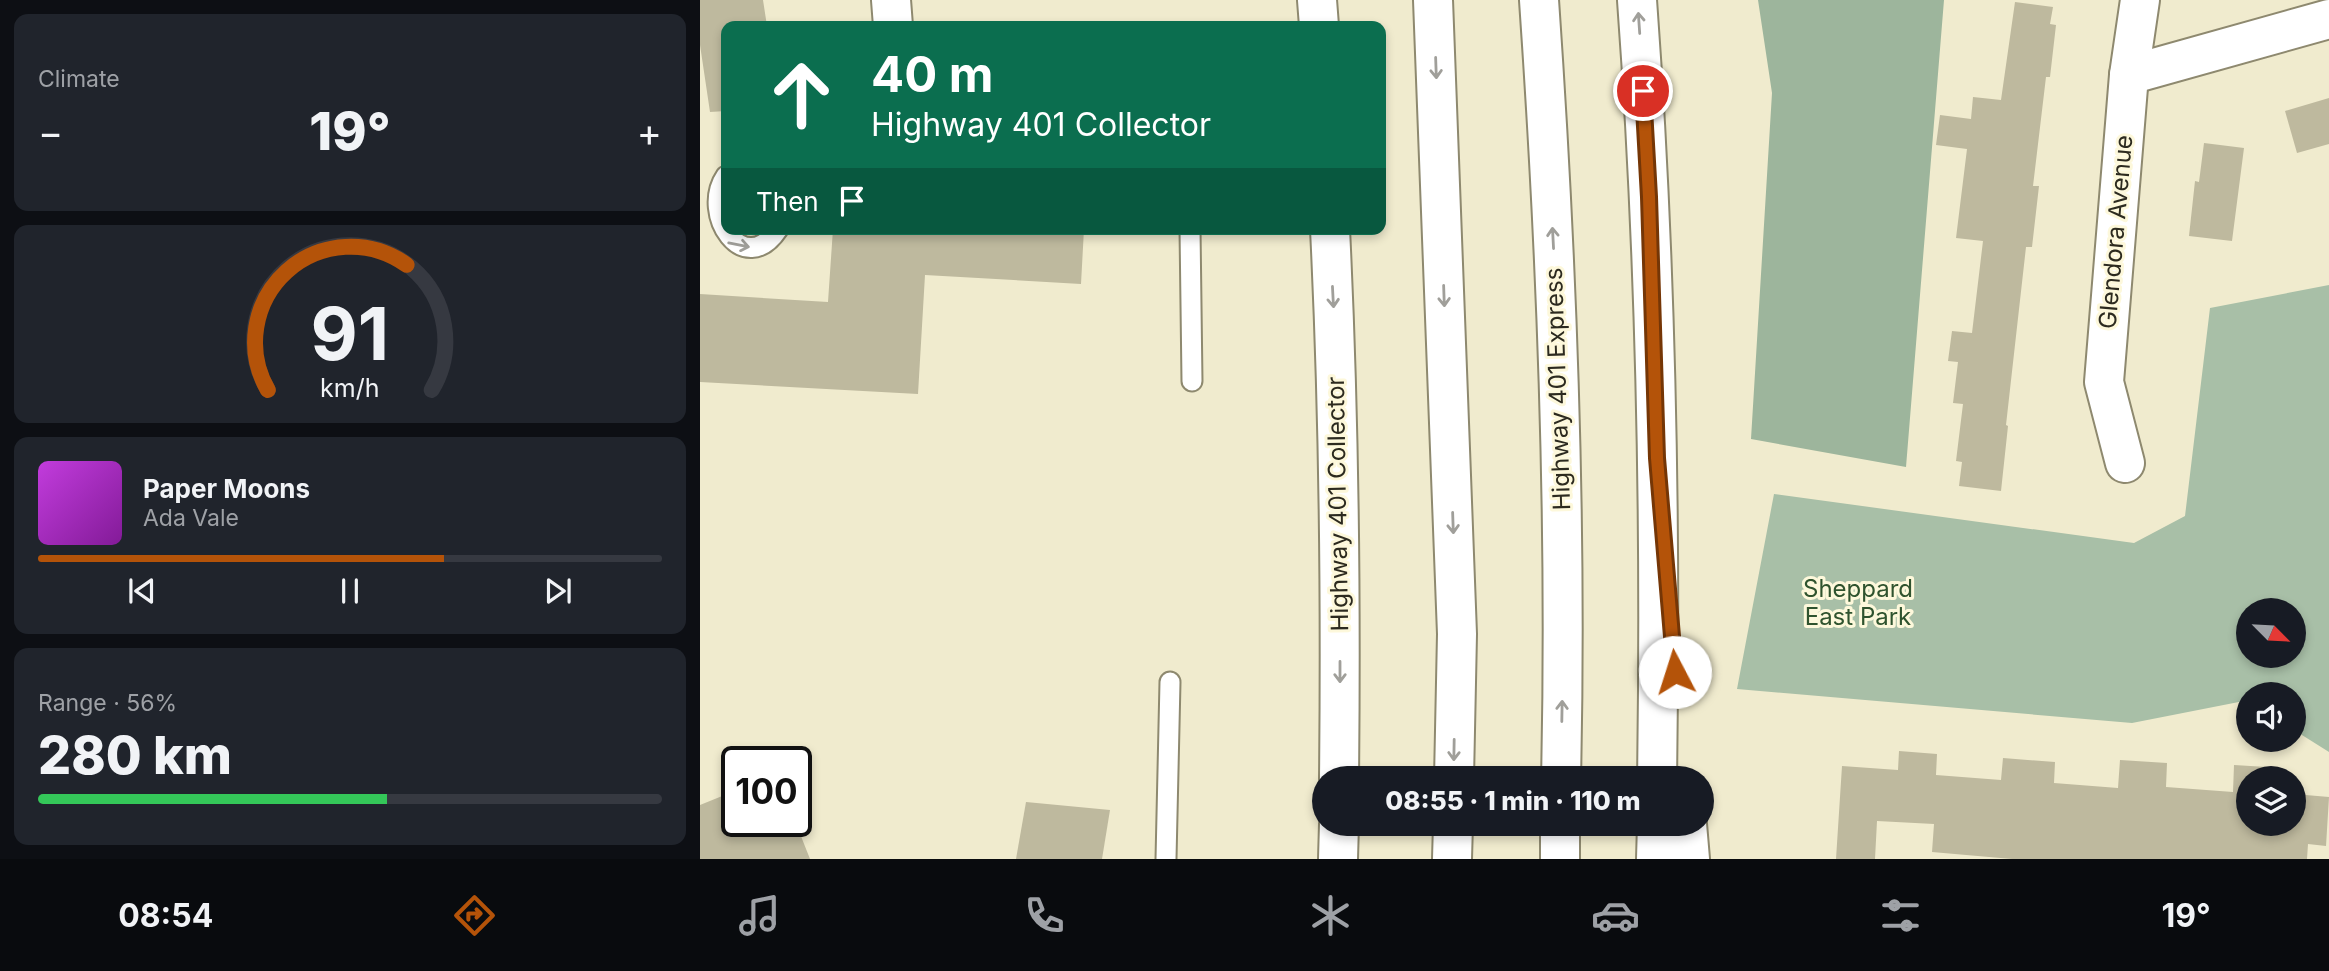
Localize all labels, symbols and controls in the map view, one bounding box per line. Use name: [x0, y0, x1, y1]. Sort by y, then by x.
one-way arrow: [1632, 12, 1645, 34]
text: 40 m: [871, 45, 994, 104]
icon: ahead: [756, 49, 847, 140]
one-way arrow: [1429, 56, 1442, 79]
pin: [1613, 61, 1673, 121]
text: Climate: [38, 65, 120, 93]
icon: arrive: [1624, 72, 1662, 110]
text: 19°: [309, 100, 391, 163]
text: Highway 401 Collector: [871, 105, 1211, 144]
text: −: [38, 109, 63, 155]
text: +: [637, 109, 662, 155]
street label: Glendora Avenue: [2093, 134, 2138, 330]
icon: arrive: [833, 182, 871, 220]
text: Then: [756, 186, 819, 217]
one-way arrow: [1546, 227, 1559, 250]
one-way arrow: [728, 239, 750, 252]
street label: Highway 401 Express: [1539, 267, 1576, 511]
one-way arrow: [1438, 284, 1451, 307]
one-way arrow: [1327, 286, 1340, 308]
text: 91: [311, 289, 389, 378]
text: km/h: [320, 373, 380, 403]
street label: Highway 401 Collector: [1321, 376, 1354, 632]
text: Paper Moons: [143, 473, 310, 504]
text: Ada Vale: [143, 504, 239, 532]
one-way arrow: [1446, 511, 1459, 534]
icon: previous: [123, 572, 161, 610]
icon: pause: [331, 572, 369, 610]
icon: next: [539, 572, 577, 610]
park label: Sheppard East Park: [1803, 574, 1913, 631]
north arrow: [2236, 598, 2306, 668]
map controls: [2236, 598, 2306, 836]
position arrow: [1638, 635, 1712, 709]
one-way arrow: [1333, 660, 1347, 683]
button: sound: [2236, 682, 2306, 752]
text: Range · 56%: [38, 689, 177, 717]
one-way arrow: [1555, 699, 1569, 722]
text: 280 km: [38, 724, 232, 787]
one-way arrow: [1447, 739, 1461, 762]
speed limit sign: 100: [721, 746, 812, 837]
button: layers: [2236, 766, 2306, 836]
text: 08:55 · 1 min · 110 m: [1385, 785, 1641, 816]
icon: directions: [450, 891, 499, 940]
icon: music: [735, 891, 784, 940]
icon: phone: [1020, 891, 1069, 940]
icon: climate: [1306, 891, 1355, 940]
icon: car: [1591, 891, 1640, 940]
icon: filters: [1876, 891, 1925, 940]
text: 08:54: [118, 896, 213, 935]
text: 19°: [2162, 896, 2211, 935]

